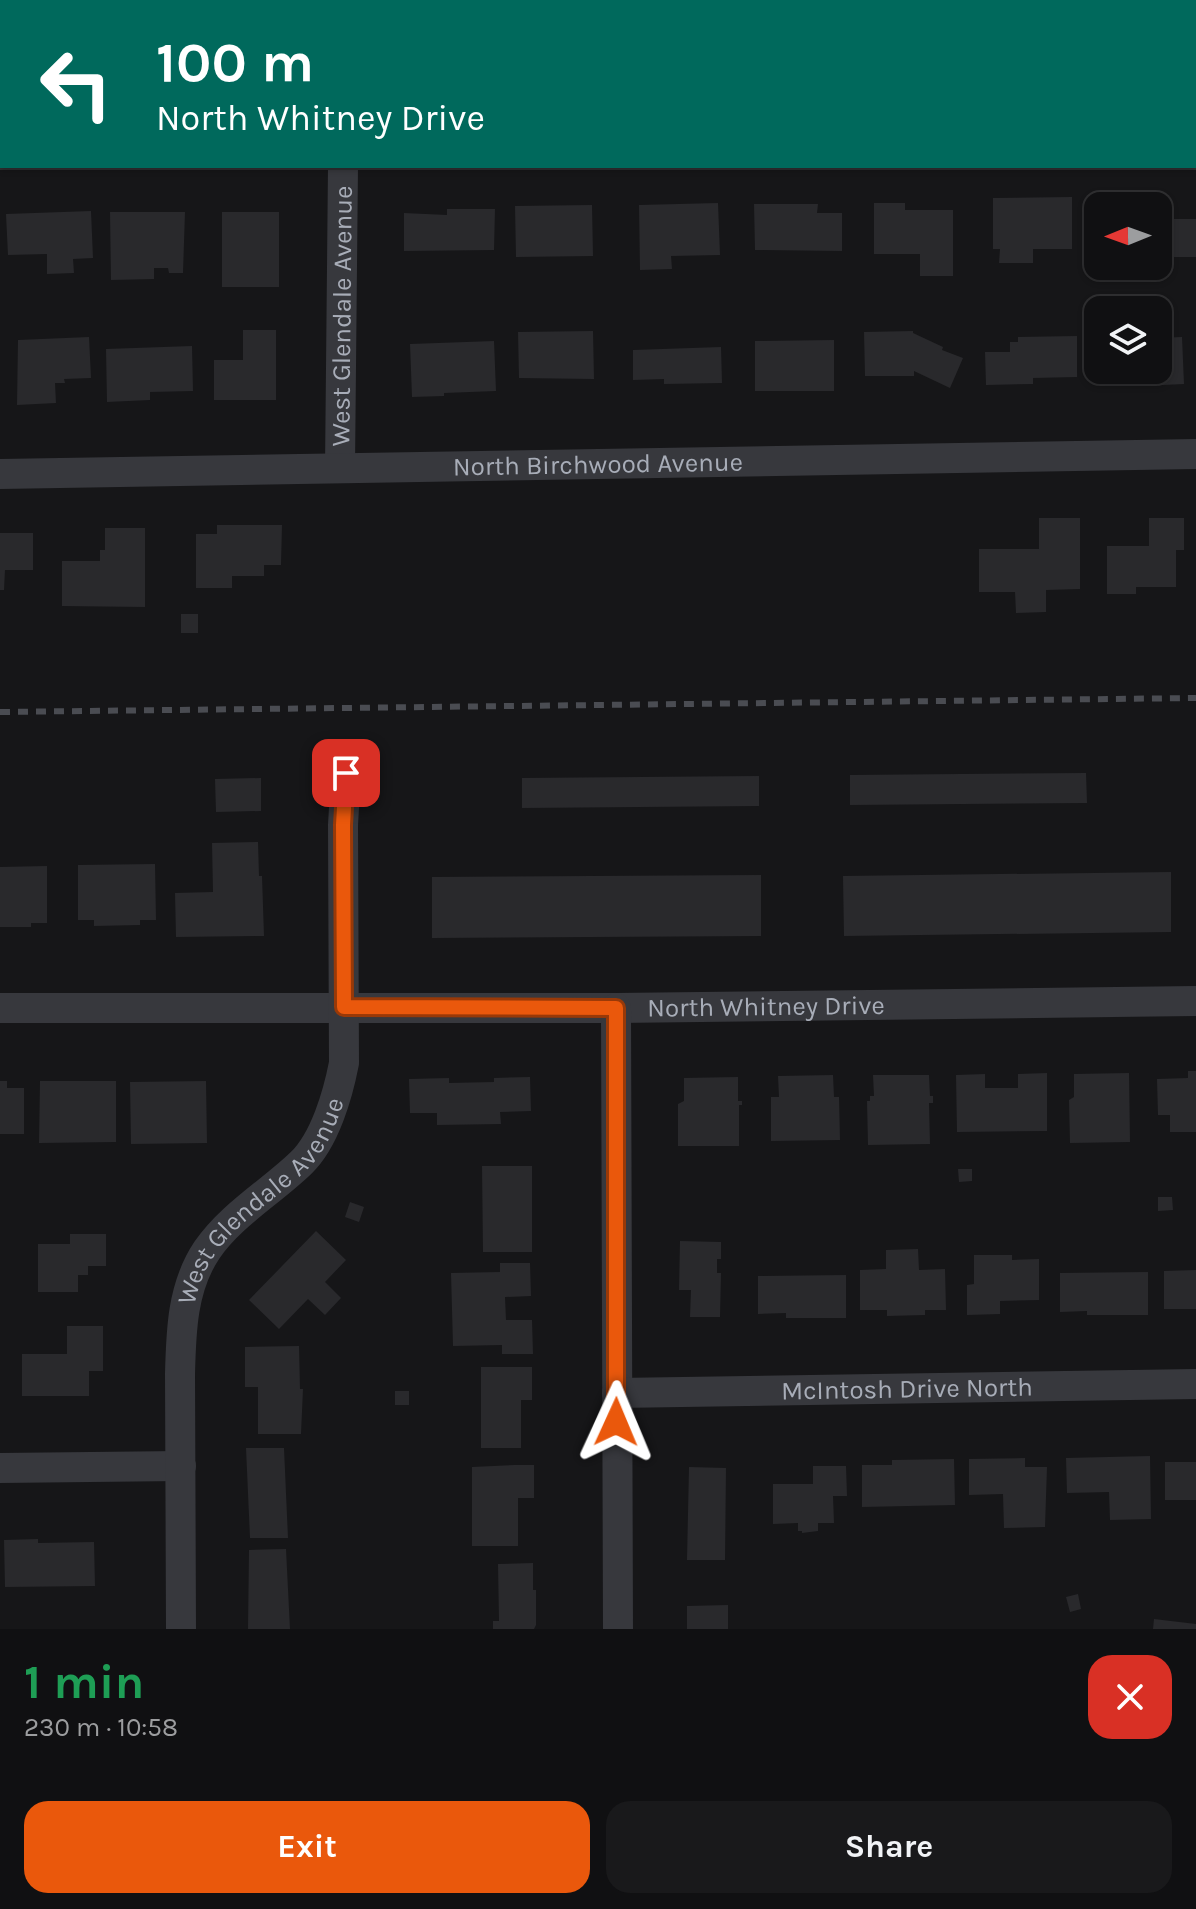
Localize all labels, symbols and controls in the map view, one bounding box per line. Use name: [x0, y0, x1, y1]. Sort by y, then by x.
text: 100 m: [156, 30, 314, 95]
icon: left: [24, 32, 128, 136]
text: North Whitney Drive: [156, 97, 485, 139]
street label: West Glendale Avenue: [325, 186, 359, 447]
north arrow: [1084, 192, 1172, 280]
map controls: [1084, 192, 1172, 384]
button: layers: [1084, 296, 1172, 384]
street label: North Birchwood Avenue: [453, 447, 743, 482]
pin: [312, 739, 380, 807]
icon: arrive: [324, 751, 368, 795]
street label: North Whitney Drive: [647, 990, 885, 1024]
street label: West Glendale Avenue: [171, 1093, 351, 1308]
street label: McIntosh Drive North: [781, 1372, 1033, 1406]
position arrow: [574, 1380, 658, 1464]
text: 1 min: [24, 1654, 144, 1710]
button: close: [1088, 1655, 1172, 1739]
text: 230 m · 10:58: [24, 1712, 178, 1743]
button: Exit: [24, 1801, 590, 1893]
button: Share: [606, 1801, 1172, 1893]

